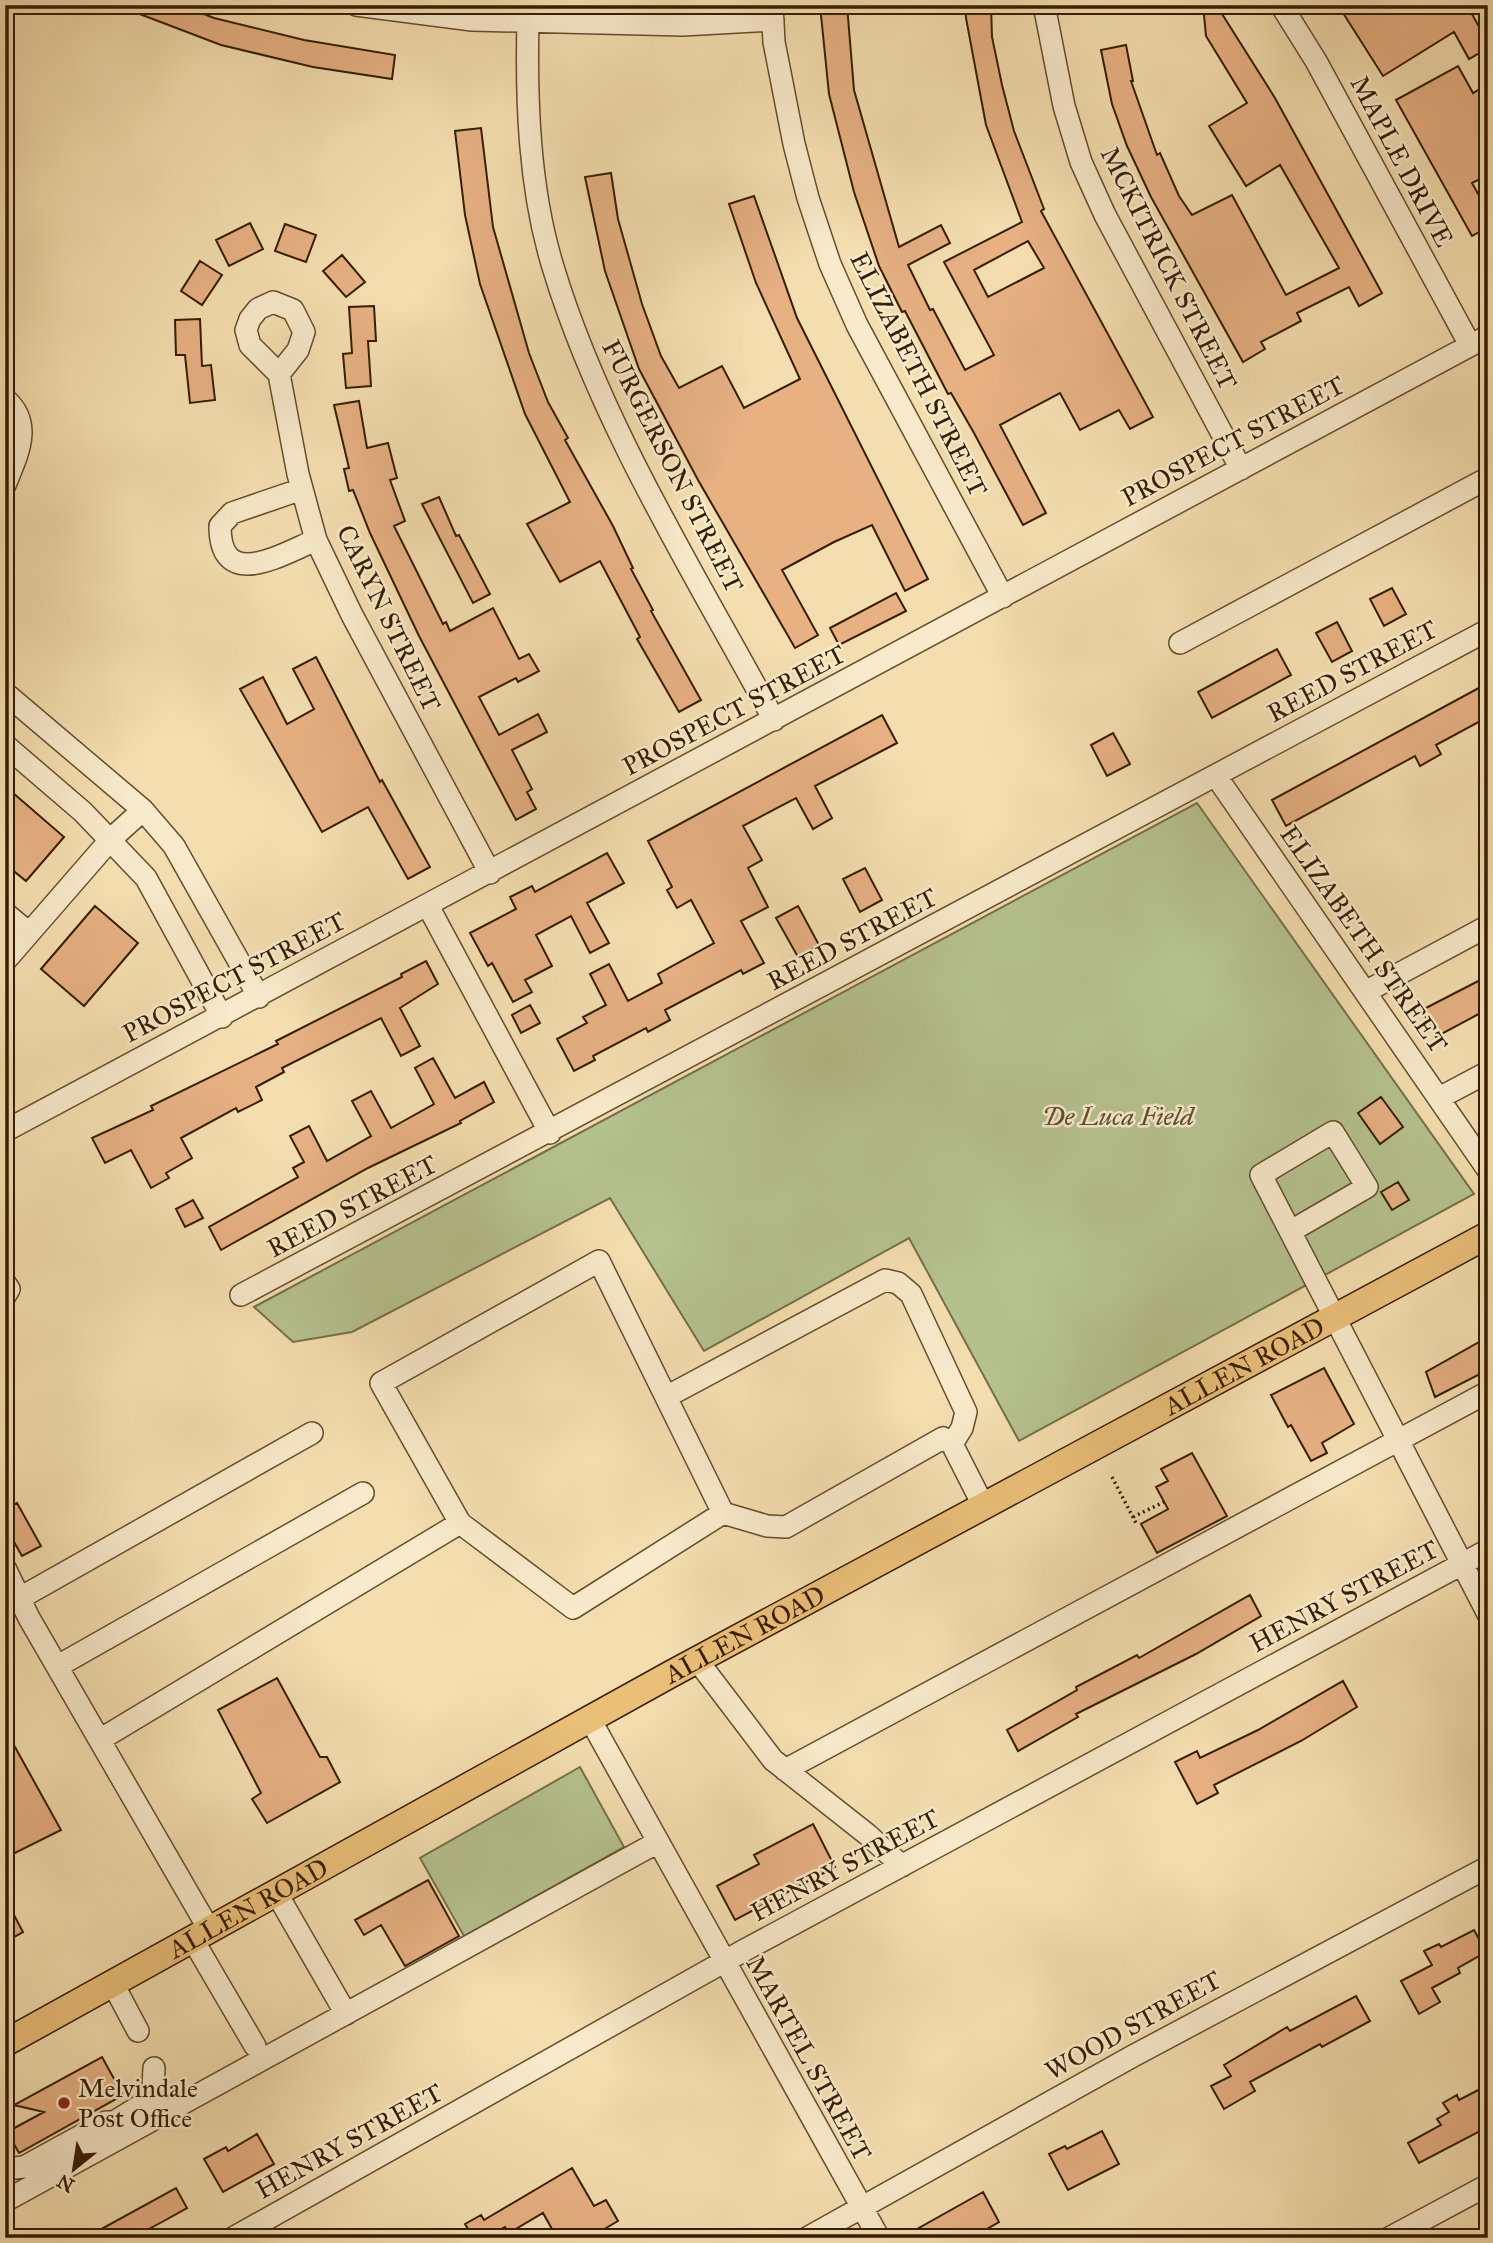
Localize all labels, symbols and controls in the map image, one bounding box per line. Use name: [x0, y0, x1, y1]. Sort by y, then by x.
street label: MAPLE DRIVE: [1344, 70, 1460, 252]
street label: MCKITRICK STREET: [1094, 141, 1244, 395]
street label: ELIZABETH STREET: [843, 246, 995, 502]
street label: FURGERSON STREET: [595, 334, 751, 598]
street label: PROSPECT STREET: [1116, 369, 1350, 513]
street label: CARYN STREET: [330, 519, 448, 717]
street label: REED STREET: [1262, 613, 1443, 729]
street label: PROSPECT STREET: [617, 638, 851, 782]
street label: ELIZABETH STREET: [1273, 819, 1455, 1059]
street label: REED STREET: [762, 881, 943, 997]
street label: PROSPECT STREET: [117, 905, 351, 1049]
park label: De Luca Field: [1042, 1100, 1195, 1132]
street label: REED STREET: [262, 1148, 443, 1264]
street label: ALLEN ROAD: [1157, 1310, 1330, 1423]
street label: HENRY STREET: [1244, 1533, 1444, 1659]
street label: ALLEN ROAD: [658, 1578, 830, 1691]
street label: HENRY STREET: [745, 1802, 945, 1928]
street label: ALLEN ROAD: [162, 1851, 334, 1966]
street label: MARTEL STREET: [739, 1950, 879, 2166]
street label: WOOD STREET: [1039, 1963, 1227, 2087]
place label: Melvindale Post Office: [78, 2072, 198, 2134]
street label: HENRY STREET: [250, 2076, 448, 2206]
marker: Melvindale Post Office: [56, 2095, 72, 2111]
north arrow: [38, 2134, 108, 2204]
text: N: [53, 2169, 78, 2197]

